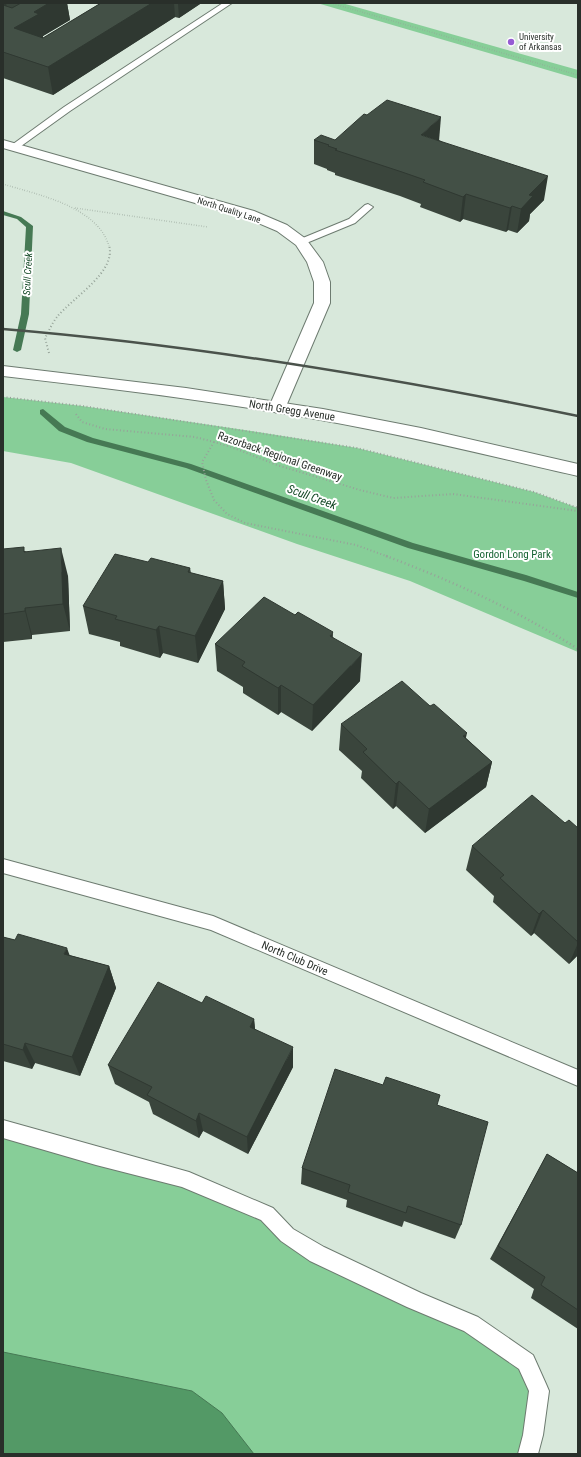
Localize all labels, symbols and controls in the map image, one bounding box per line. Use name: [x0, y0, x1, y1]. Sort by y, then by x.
place label: University of Arkansas: [519, 32, 562, 52]
marker: University of Arkansas: [506, 37, 516, 47]
street label: North Quality Lane: [196, 195, 262, 225]
water label: Scull Creek: [21, 252, 34, 296]
street label: North Gregg Avenue: [248, 397, 336, 424]
street label: Razorback Regional Greenway: [216, 429, 344, 484]
water label: Scull Creek: [285, 482, 339, 513]
park label: Gordon Long Park: [473, 548, 551, 561]
street label: North Club Drive: [260, 939, 330, 978]

